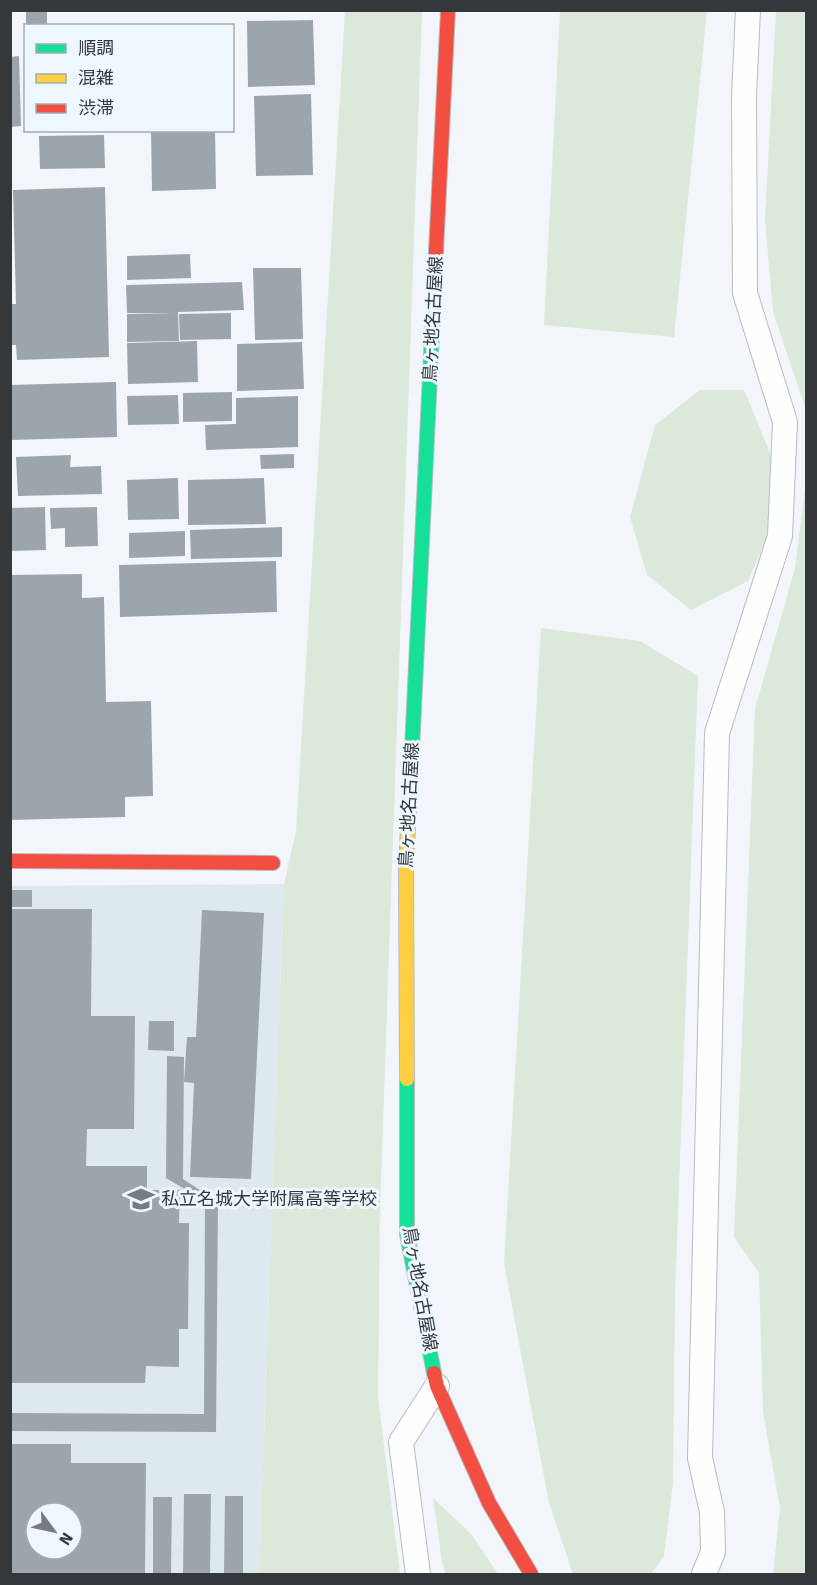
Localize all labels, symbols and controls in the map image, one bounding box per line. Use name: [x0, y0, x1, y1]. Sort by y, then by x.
legend: [24, 24, 234, 132]
text: 順調: [78, 37, 114, 59]
text: 混雑: [78, 67, 114, 89]
text: 渋滞: [78, 97, 114, 119]
street label: 鳥ヶ地名古屋線: [419, 256, 447, 382]
street label: 鳥ヶ地名古屋線: [395, 742, 423, 868]
school or university icon: 私立名城大学附属高等学校: [126, 1184, 156, 1214]
place label: 私立名城大学附属高等学校: [161, 1188, 377, 1210]
street label: 鳥ヶ地名古屋線: [398, 1225, 442, 1353]
north arrow: [24, 1501, 84, 1561]
text: N: [54, 1529, 77, 1549]

